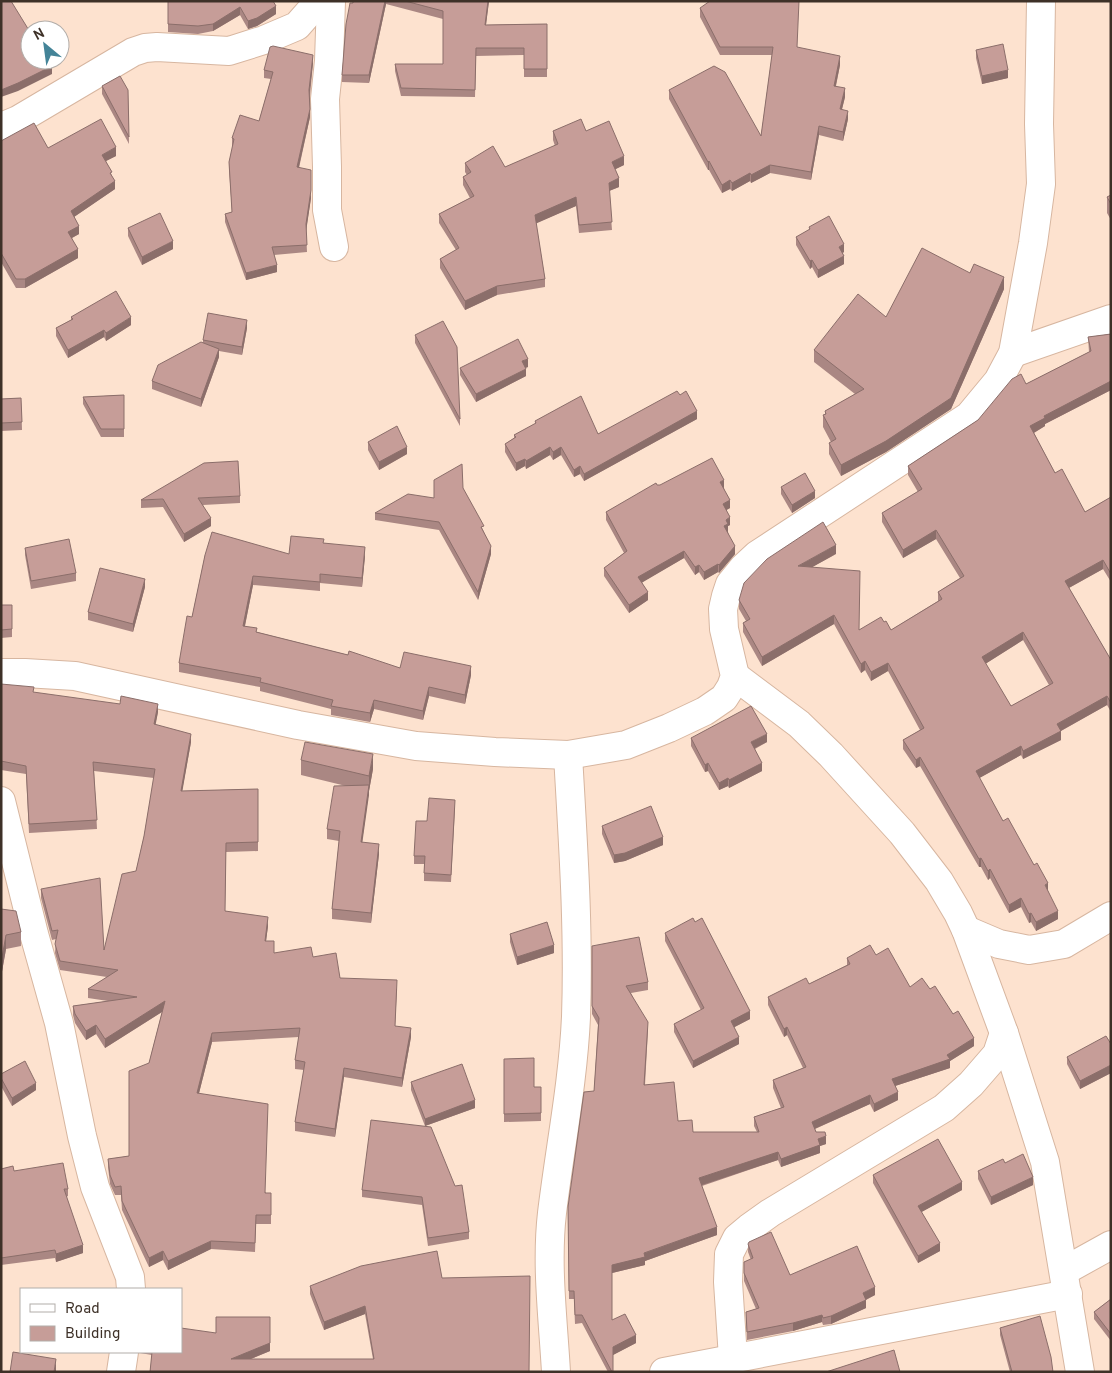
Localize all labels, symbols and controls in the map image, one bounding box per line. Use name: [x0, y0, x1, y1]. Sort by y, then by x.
north arrow: [20, 20, 70, 70]
text: N: [31, 25, 48, 45]
legend: [20, 1288, 182, 1353]
text: Road: [65, 1300, 100, 1319]
text: Building: [65, 1325, 120, 1344]

